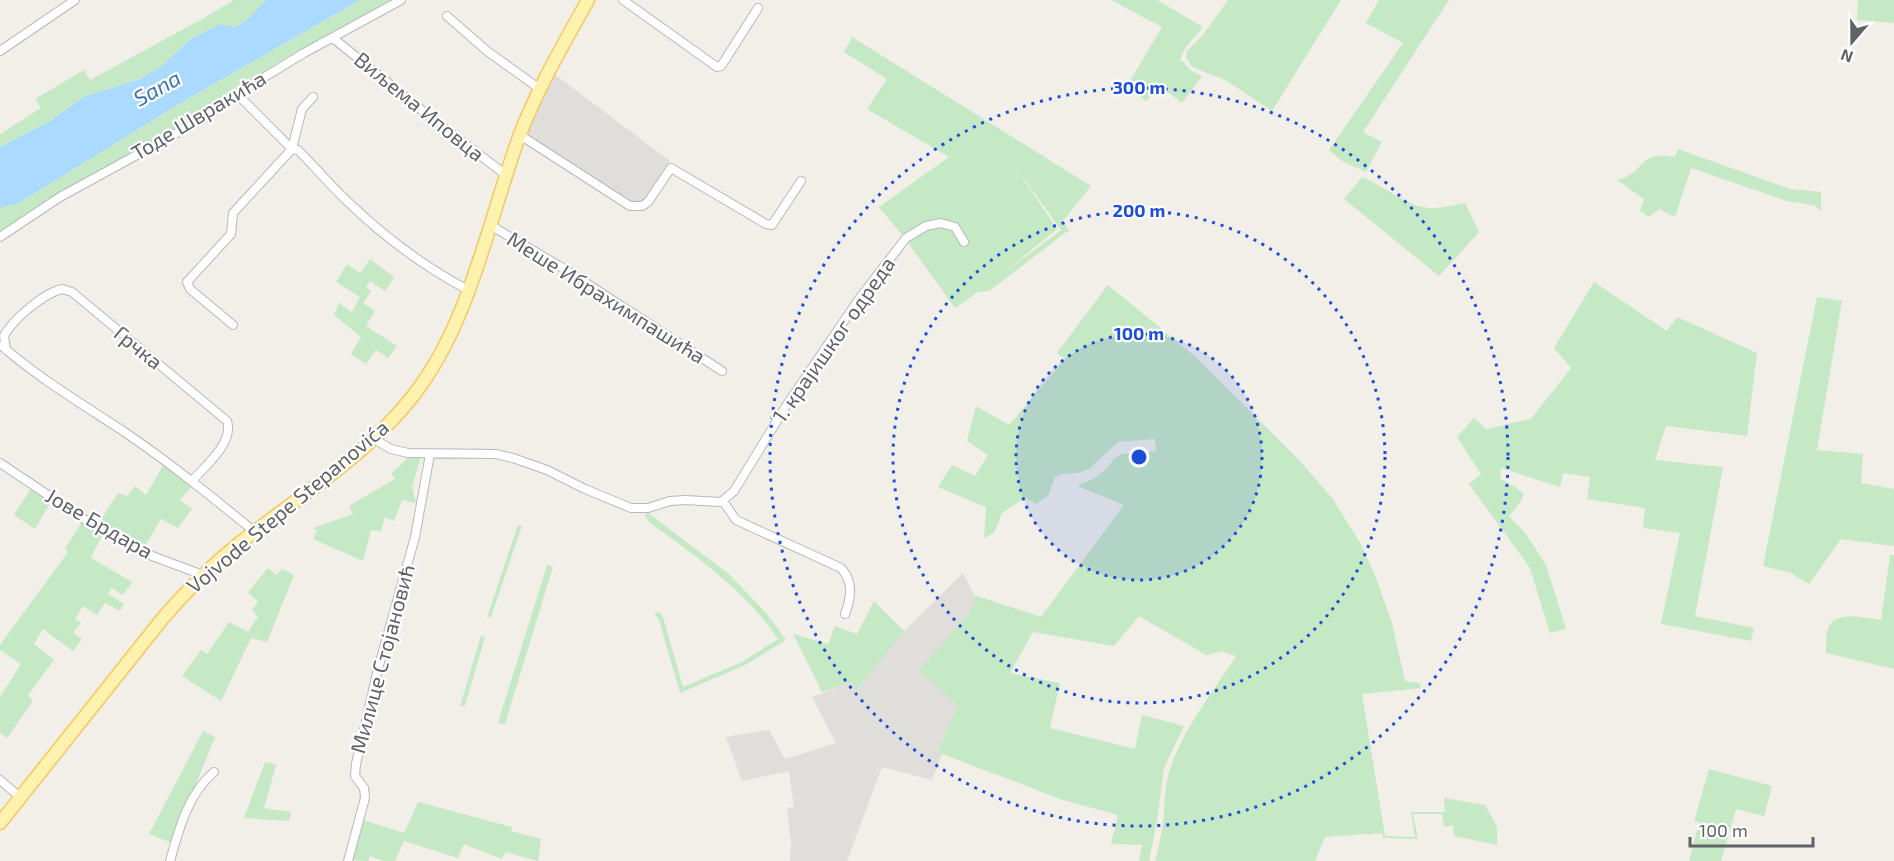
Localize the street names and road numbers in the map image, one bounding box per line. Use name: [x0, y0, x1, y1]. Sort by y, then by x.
street label: Виљема Иповца: [350, 46, 490, 166]
street label: Тоде Швракића: [127, 65, 270, 165]
street label: Меше Ибрахимпашића: [503, 225, 711, 368]
street label: 1. крајишког одреда: [766, 252, 900, 427]
street label: Грчка: [110, 320, 168, 374]
street label: Vojvode Stepe Stepanovića: [181, 414, 394, 598]
street label: Јове Брдара: [42, 482, 158, 563]
street label: Милице Стојановић: [344, 561, 420, 756]

